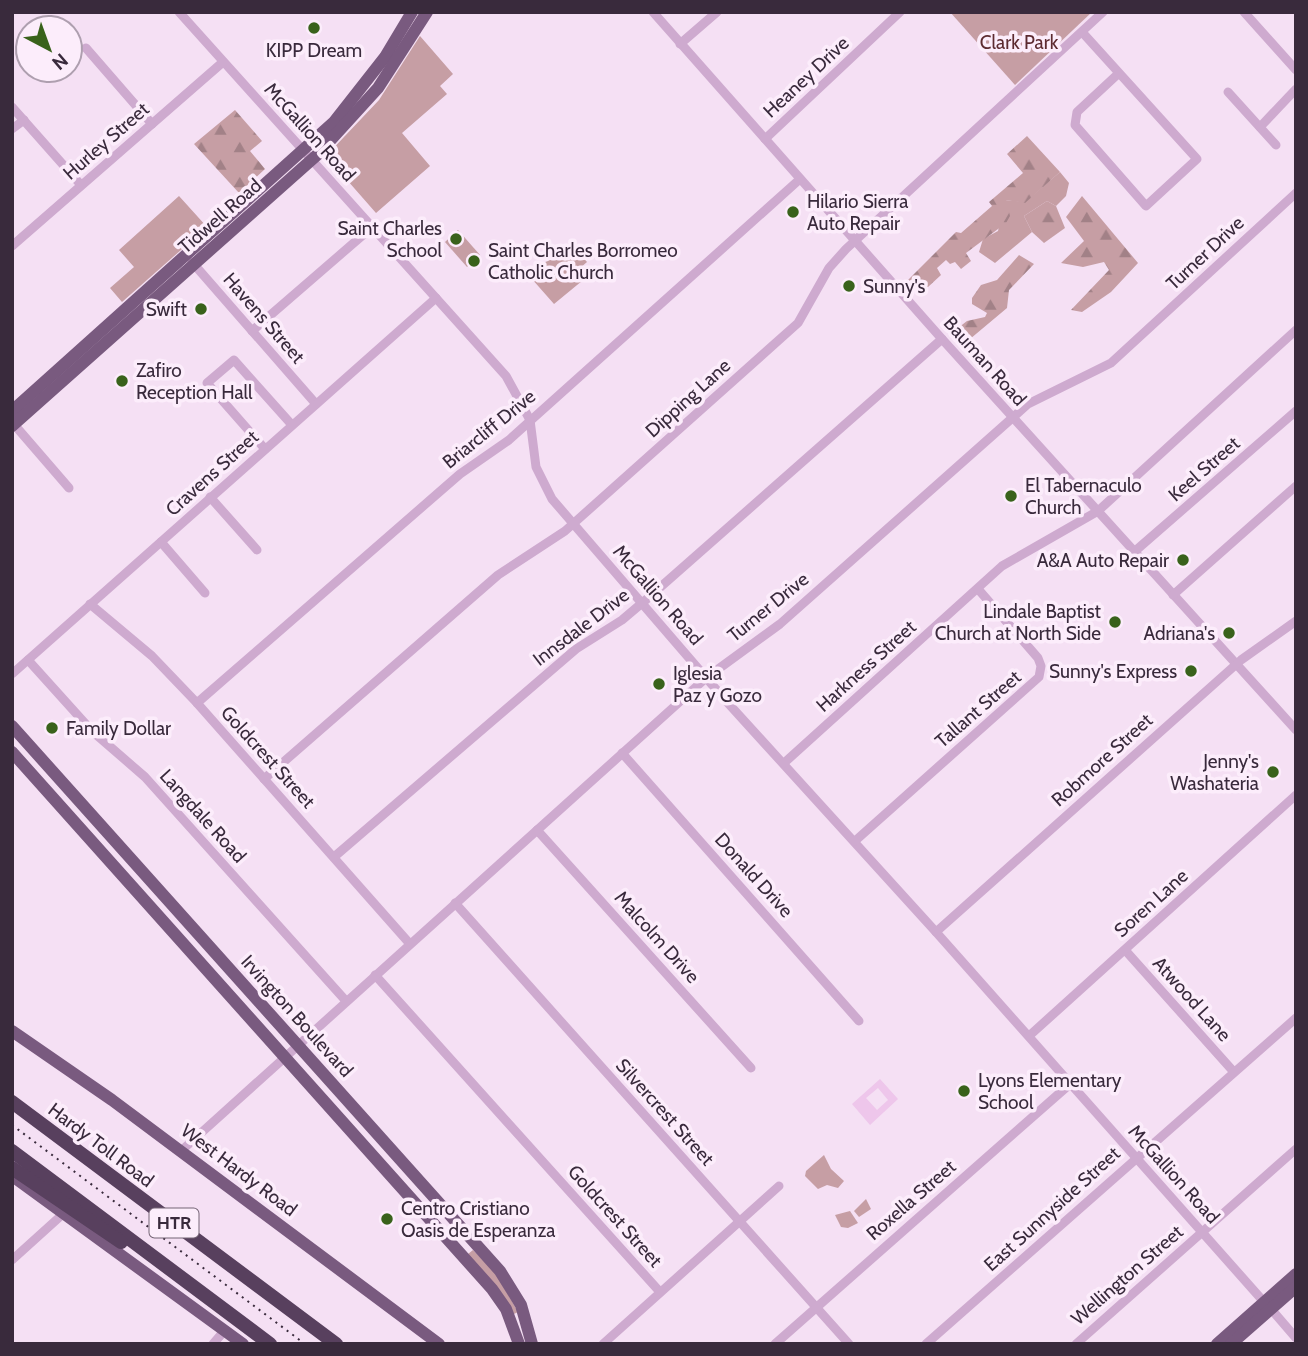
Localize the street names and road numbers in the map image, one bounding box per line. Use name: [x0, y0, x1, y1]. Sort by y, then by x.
street label: Heaney Drive: [758, 31, 854, 122]
street label: McGallion Road: [260, 78, 360, 186]
street label: Hurley Street: [58, 97, 154, 184]
street label: Tidwell Road: [174, 174, 266, 258]
street label: Turner Drive: [1161, 211, 1249, 295]
street label: Havens Street: [218, 268, 310, 368]
street label: Bauman Road: [939, 312, 1031, 410]
street label: Dipping Lane: [641, 354, 735, 442]
street label: Briarcliff Drive: [438, 384, 540, 473]
street label: Cravens Street: [161, 425, 264, 521]
street label: Keel Street: [1164, 431, 1245, 506]
street label: McGallion Road: [608, 540, 708, 650]
street label: Turner Drive: [723, 567, 813, 647]
street label: Innsdale Drive: [528, 583, 634, 671]
street label: Harkness Street: [811, 615, 921, 717]
street label: Tallant Street: [930, 665, 1026, 753]
street label: Goldcrest Street: [216, 701, 320, 813]
street label: Robmore Street: [1047, 708, 1158, 811]
street label: Langdale Road: [155, 764, 251, 868]
street label: Donald Drive: [710, 828, 798, 922]
street label: Soren Lane: [1110, 864, 1193, 942]
street label: Malcolm Drive: [610, 886, 704, 988]
street label: Irvington Boulevard: [236, 950, 358, 1082]
street label: Atwood Lane: [1148, 952, 1236, 1046]
street label: Silvercrest Street: [611, 1054, 719, 1170]
street label: Hardy Toll Road: [44, 1098, 158, 1192]
street label: West Hardy Road: [176, 1119, 302, 1221]
street label: McGallion Road: [1124, 1120, 1224, 1228]
street label: East Sunnyside Street: [979, 1142, 1125, 1276]
street label: Roxella Street: [862, 1155, 961, 1245]
street label: Goldcrest Street: [563, 1160, 667, 1272]
road number: HTR: [150, 1208, 198, 1238]
street label: Wellington Street: [1066, 1220, 1188, 1330]

